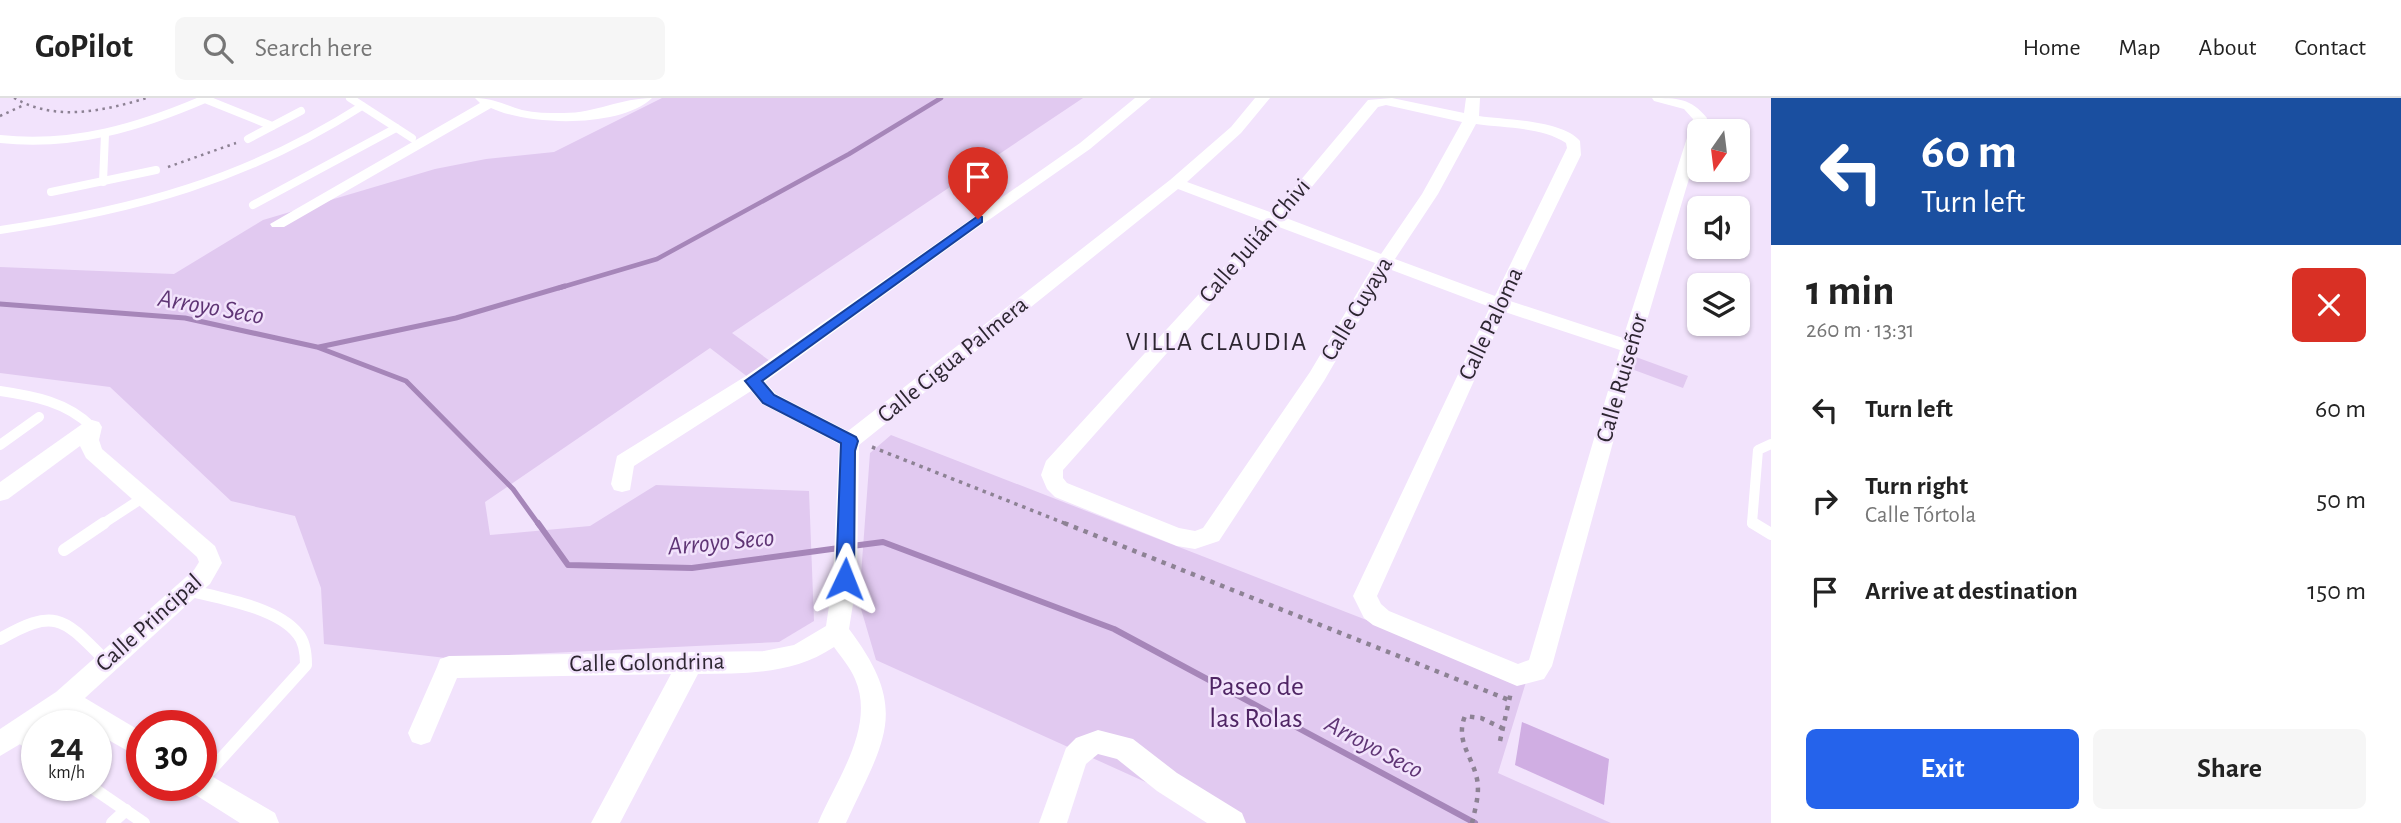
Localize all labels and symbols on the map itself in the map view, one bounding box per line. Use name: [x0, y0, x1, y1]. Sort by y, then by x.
north arrow: [1687, 119, 1750, 182]
pin: [948, 147, 1008, 219]
street label: Calle Julián Chivi: [1195, 174, 1315, 308]
street label: Calle Cuyaya: [1317, 253, 1397, 365]
street label: Calle Paloma: [1455, 264, 1527, 384]
water label: Arroyo Seco: [155, 285, 266, 329]
street label: Calle Cigua Palmera: [873, 292, 1033, 428]
street label: Calle Ruiseñor: [1592, 311, 1652, 445]
district label: VILLA CLAUDIA: [1126, 329, 1308, 355]
water label: Arroyo Seco: [666, 524, 775, 560]
position arrow: [808, 542, 882, 616]
street label: Calle Principal: [92, 570, 206, 676]
street label: Calle Golondrina: [569, 650, 725, 676]
park label: Paseo de las Rolas: [1208, 673, 1304, 733]
speed limit sign: 30: [126, 710, 217, 801]
water label: Arroyo Seco: [1320, 710, 1427, 784]

